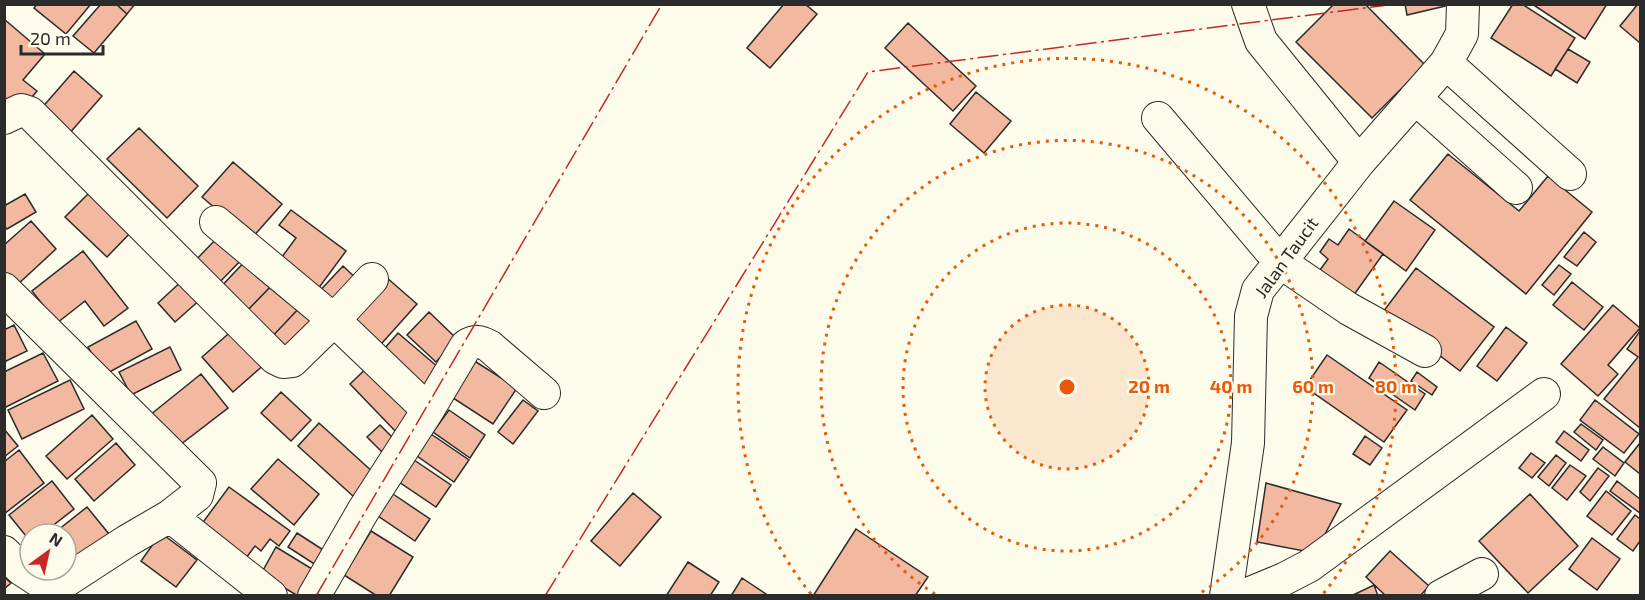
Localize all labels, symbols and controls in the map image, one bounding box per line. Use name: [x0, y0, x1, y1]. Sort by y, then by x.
scale bar: [21, 18, 104, 56]
text: 20 m: [30, 27, 71, 49]
street label: Jalan Taucit: [1249, 212, 1323, 302]
text: 20 m: [1128, 375, 1170, 397]
text: 40 m: [1210, 375, 1252, 397]
text: 60 m: [1292, 375, 1334, 397]
text: 80 m: [1375, 375, 1417, 397]
centre of rings: [1057, 377, 1077, 397]
north arrow: [18, 522, 78, 582]
text: N: [46, 528, 66, 550]

